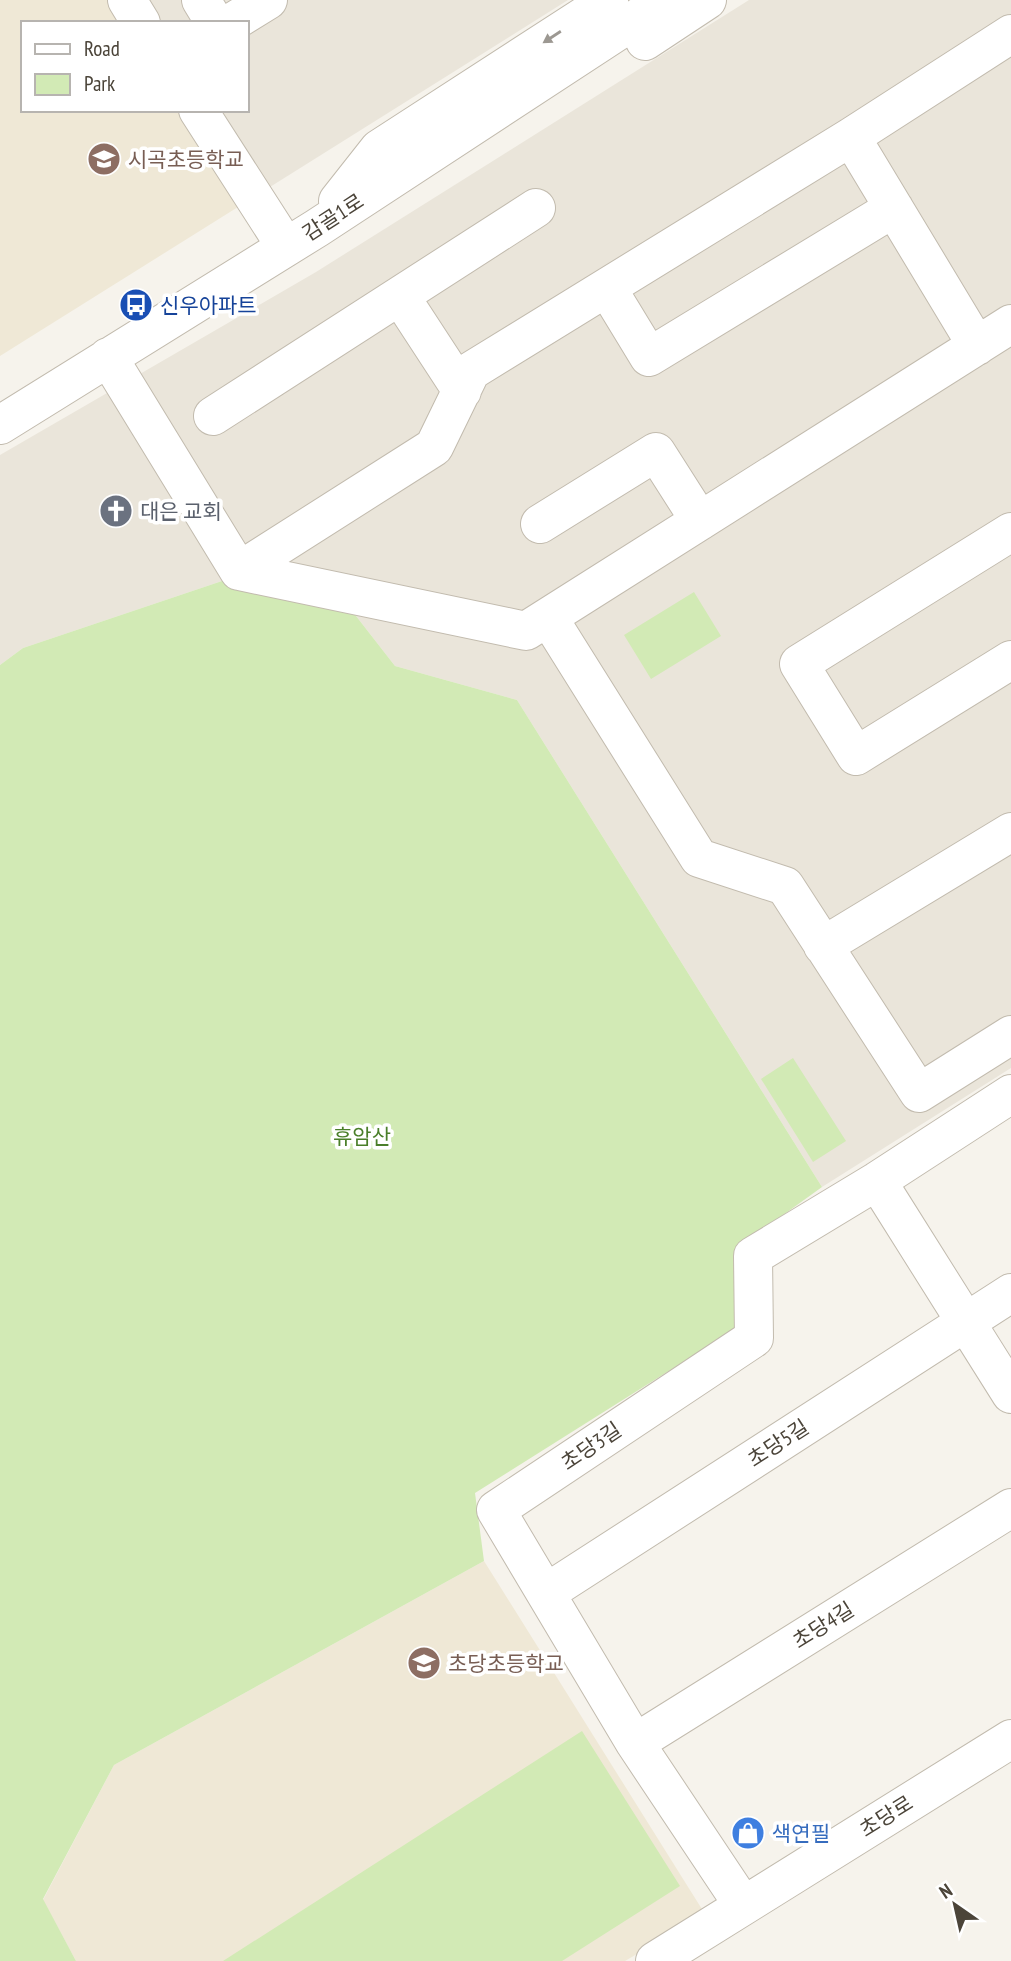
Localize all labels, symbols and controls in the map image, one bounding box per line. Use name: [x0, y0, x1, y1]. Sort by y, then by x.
legend: [21, 21, 248, 112]
one-way arrow: [543, 30, 561, 44]
text: Road: [84, 35, 120, 62]
text: Park: [84, 70, 115, 97]
school or university icon: 시곡초등학교: [85, 140, 123, 178]
place label: 시곡초등학교: [128, 146, 244, 173]
street label: 감골1로: [297, 187, 369, 247]
bus stop icon: 신우아파트: [117, 286, 155, 324]
place label: 신우아파트: [160, 292, 257, 319]
church icon: 대은 교회: [97, 492, 135, 530]
place label: 대은 교회: [140, 498, 222, 525]
park label: 휴암산: [333, 1123, 391, 1150]
street label: 초당5길: [742, 1413, 814, 1473]
street label: 초당3길: [556, 1416, 626, 1476]
street label: 초당4길: [787, 1596, 859, 1654]
school or university icon: 초당초등학교: [405, 1644, 443, 1682]
place label: 초당초등학교: [448, 1650, 564, 1677]
street label: 초당로: [854, 1789, 918, 1843]
shop icon: 색연필: [729, 1814, 767, 1852]
place label: 색연필: [772, 1820, 830, 1847]
north arrow: [920, 1870, 990, 1940]
text: N: [935, 1878, 956, 1904]

